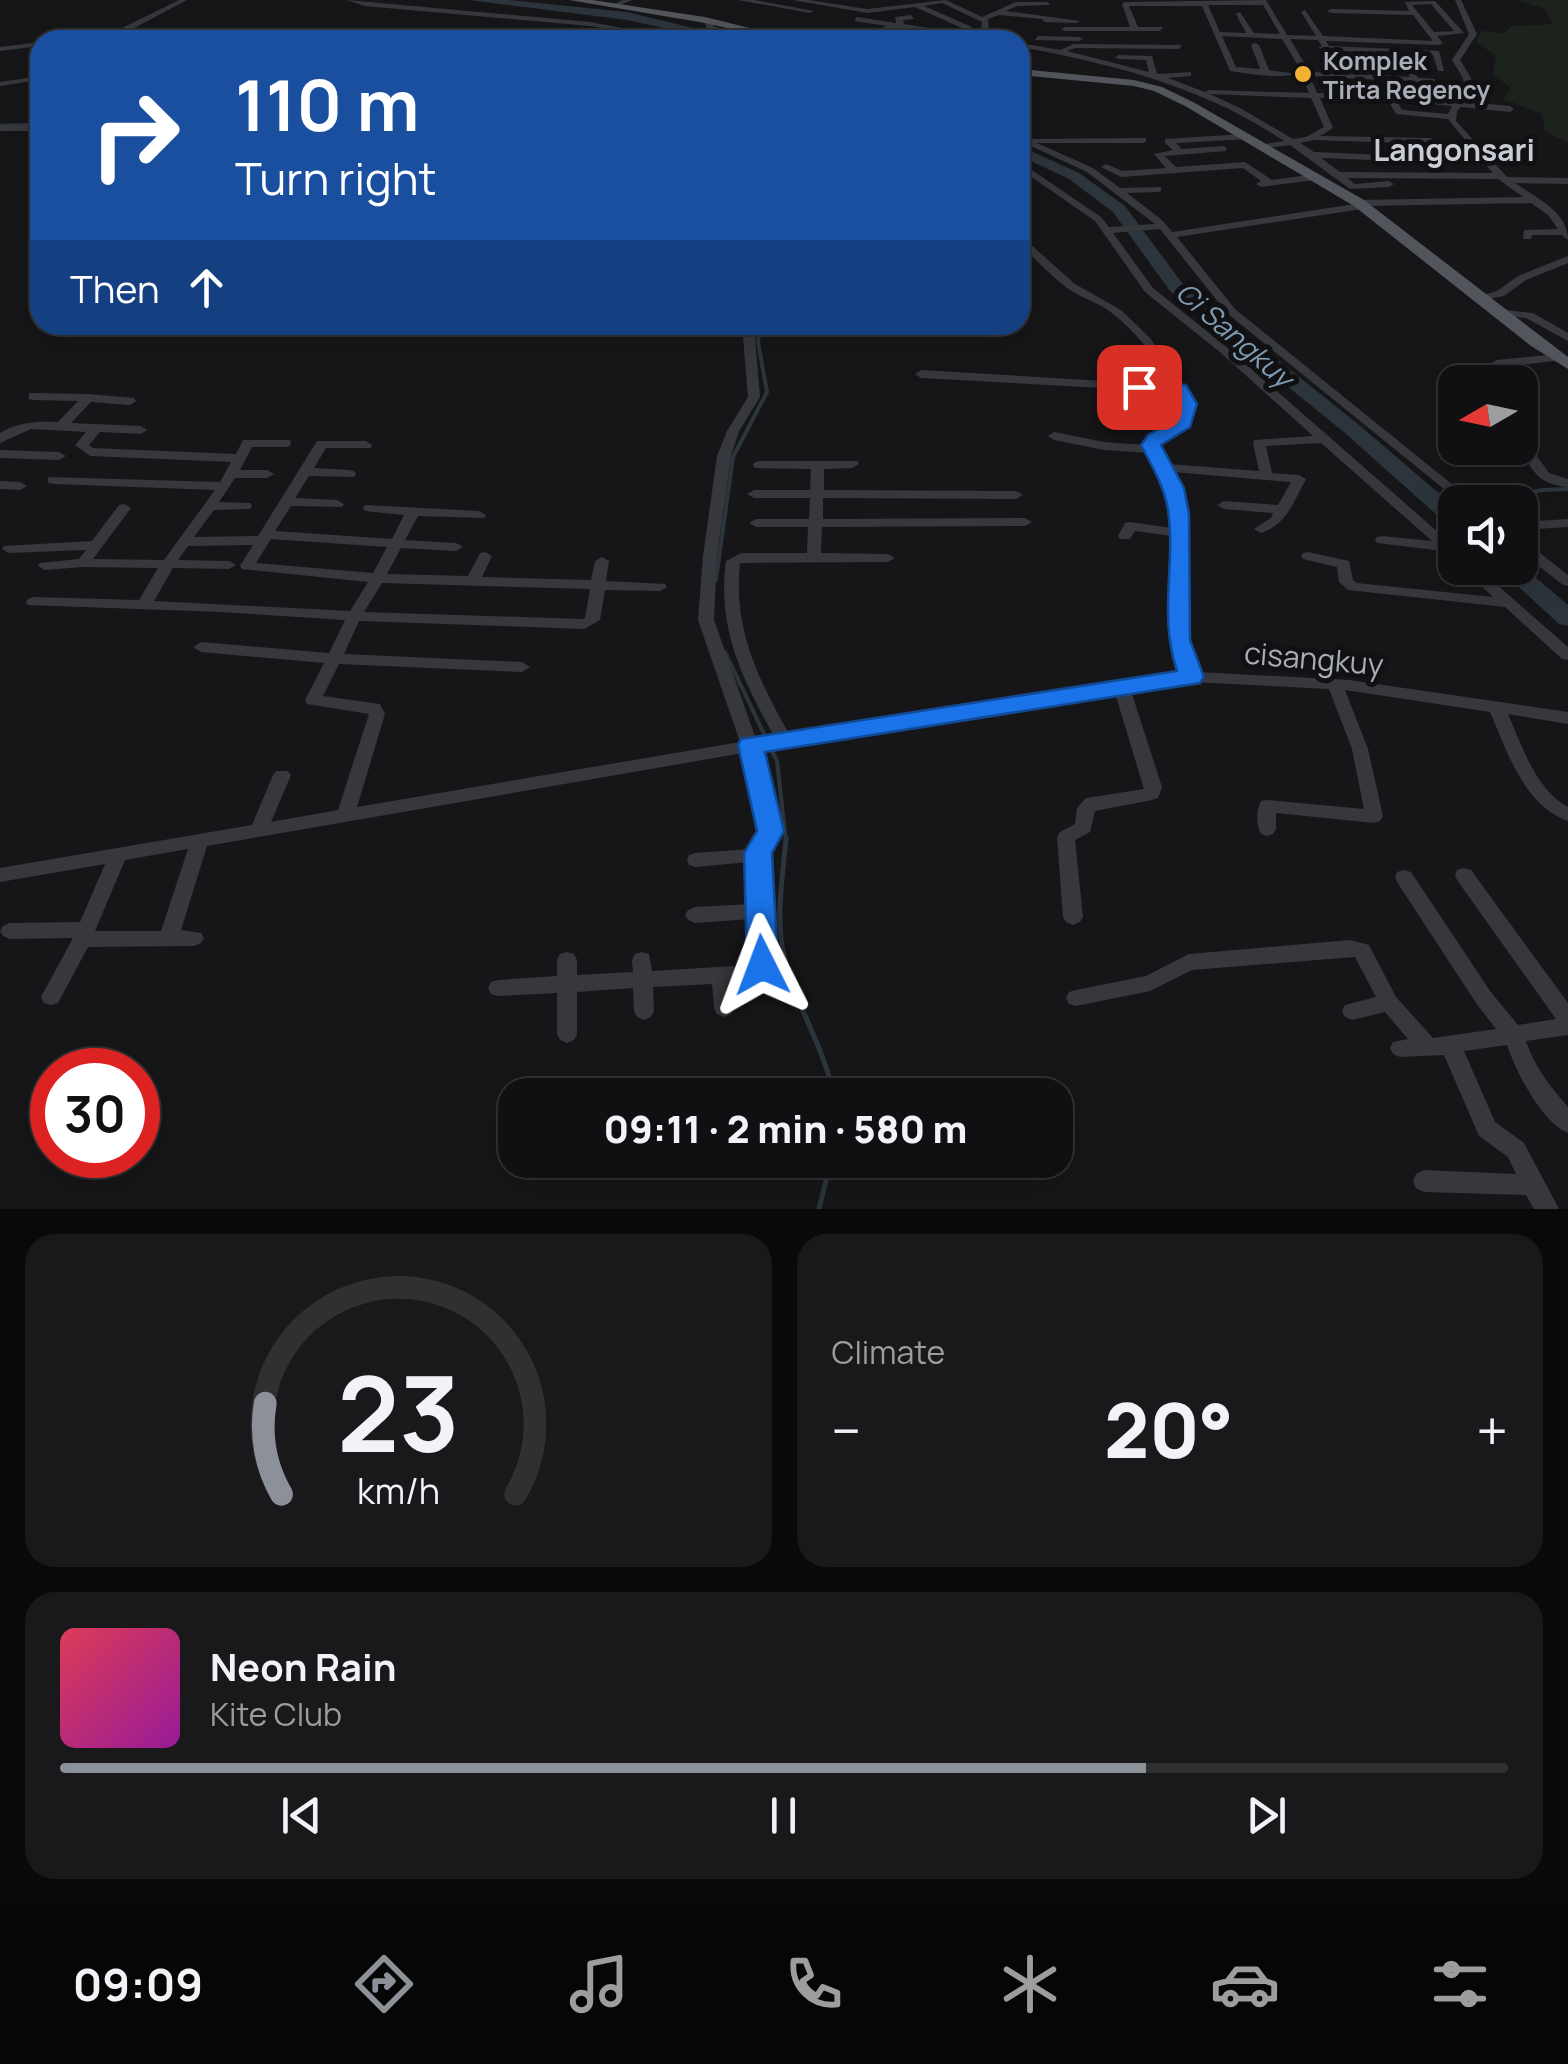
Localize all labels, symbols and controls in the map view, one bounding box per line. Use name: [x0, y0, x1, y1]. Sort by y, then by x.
place label: Komplek Tirta Regency: [1323, 43, 1490, 107]
text: 110 m: [235, 56, 419, 152]
marker: Komplek Tirta Regency: [1292, 63, 1314, 85]
icon: right: [70, 70, 200, 200]
district label: Langonsari: [1373, 129, 1535, 170]
text: Turn right: [235, 147, 436, 209]
icon: ahead: [179, 260, 234, 315]
text: Then: [70, 262, 159, 314]
water label: Ci Sangkuy: [1168, 273, 1305, 398]
pin: [1097, 345, 1182, 430]
icon: arrive: [1112, 360, 1167, 415]
north arrow: [1438, 365, 1538, 465]
map controls: [1438, 365, 1538, 585]
button: sound: [1438, 485, 1538, 585]
street label: cisangkuy: [1243, 631, 1386, 685]
position arrow: [710, 913, 814, 1017]
speed limit sign: 30: [30, 1048, 160, 1178]
text: 09:11 · 2 min · 580 m: [604, 1102, 967, 1154]
text: Climate: [832, 1330, 945, 1374]
text: 23: [337, 1341, 459, 1483]
text: 20°: [1104, 1378, 1234, 1481]
text: −: [832, 1392, 861, 1468]
text: +: [1476, 1392, 1508, 1468]
text: km/h: [357, 1466, 440, 1515]
text: Neon Rain: [210, 1640, 396, 1692]
text: Kite Club: [210, 1692, 342, 1736]
icon: previous: [274, 1788, 329, 1843]
icon: pause: [756, 1788, 811, 1843]
icon: next: [1239, 1788, 1294, 1843]
icon: directions: [349, 1949, 419, 2019]
icon: music: [564, 1949, 634, 2019]
icon: phone: [779, 1949, 849, 2019]
icon: climate: [995, 1949, 1065, 2019]
icon: car: [1210, 1949, 1280, 2019]
icon: filters: [1425, 1949, 1495, 2019]
text: 09:09: [73, 1953, 203, 2015]

